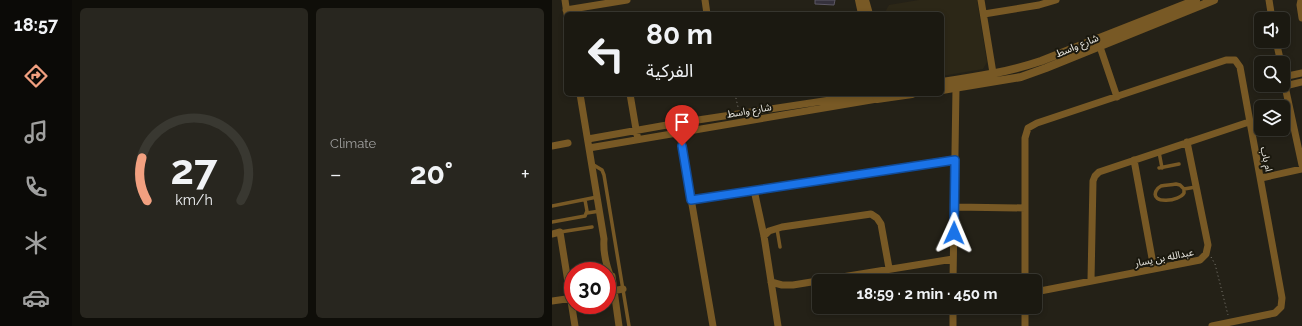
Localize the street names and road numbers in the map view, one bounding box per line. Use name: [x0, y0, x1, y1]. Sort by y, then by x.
street label: شارع واسط: [1054, 32, 1101, 61]
street label: شارع واسط: [726, 101, 773, 122]
street label: ام باب: [1256, 146, 1275, 173]
street label: عبدالله بن يسار: [1133, 246, 1195, 270]

